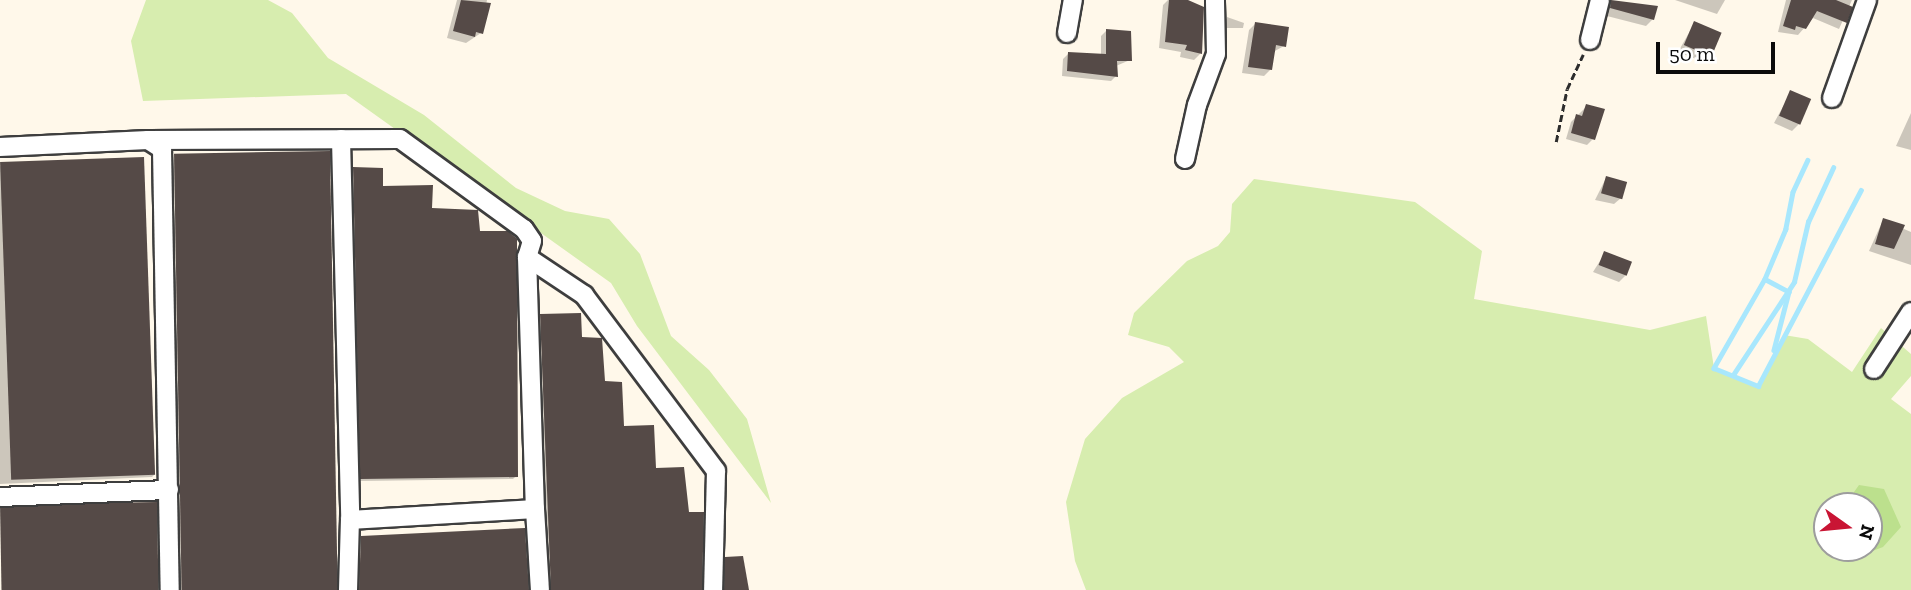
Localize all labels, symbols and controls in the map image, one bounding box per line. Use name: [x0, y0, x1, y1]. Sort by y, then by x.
scale bar: [1659, 28, 1778, 72]
text: 50 m: [1669, 41, 1715, 66]
north arrow: [1813, 492, 1883, 562]
text: N: [1854, 522, 1880, 542]

